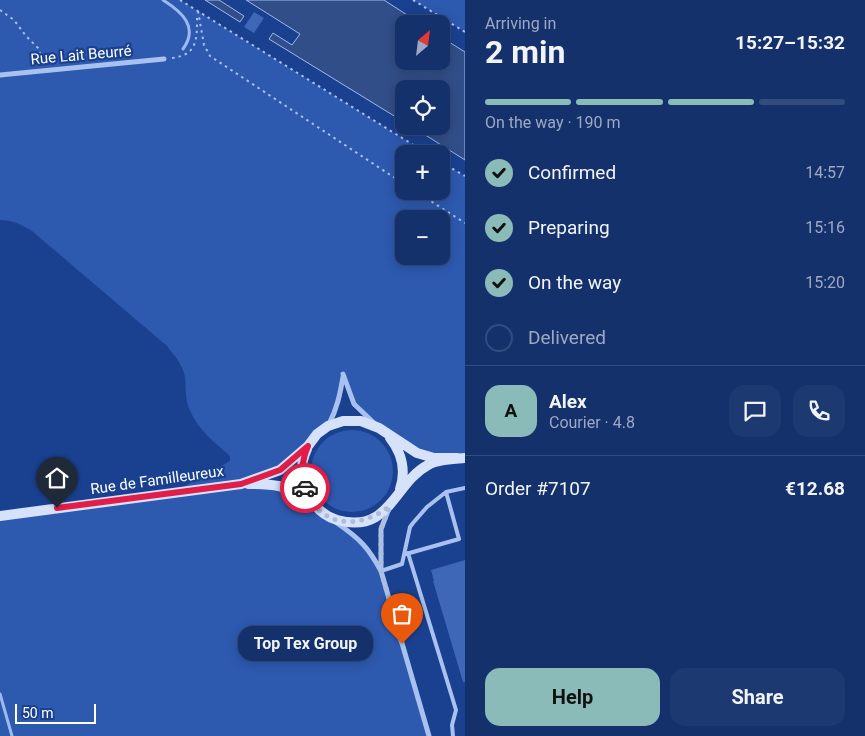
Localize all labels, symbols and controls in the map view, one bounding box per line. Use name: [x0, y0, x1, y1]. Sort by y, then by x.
text: Arriving in: [485, 14, 556, 33]
north arrow: [395, 15, 450, 70]
map controls: [395, 15, 450, 265]
text: 15:27–15:32: [735, 31, 845, 54]
text: 2 min: [485, 33, 565, 71]
street label: Rue Lait Beurré: [30, 42, 132, 68]
button: locate: [395, 80, 450, 135]
text: On the way · 190 m: [485, 113, 621, 132]
button: +: [395, 145, 450, 200]
icon: check: [485, 159, 513, 187]
text: Confirmed: [528, 161, 616, 184]
text: 14:57: [805, 163, 845, 182]
button: −: [395, 210, 450, 265]
icon: check: [485, 214, 513, 242]
text: Preparing: [528, 216, 610, 239]
text: 15:16: [805, 218, 845, 237]
icon: check: [485, 269, 513, 297]
text: On the way: [528, 271, 621, 294]
text: 15:20: [805, 273, 845, 292]
text: Delivered: [528, 326, 606, 349]
button: chat: [729, 385, 781, 437]
button: phone: [793, 385, 845, 437]
text: Alex: [549, 390, 587, 413]
text: A: [505, 399, 517, 422]
text: Courier · 4.8: [549, 413, 635, 432]
pin: [36, 457, 78, 508]
street label: Rue de Familleureux: [89, 462, 225, 498]
courier: [280, 463, 330, 513]
icon: home: [43, 464, 71, 492]
icon: car: [291, 474, 319, 502]
text: Order #7107: [485, 477, 591, 500]
text: €12.68: [785, 477, 845, 500]
pin: [381, 593, 423, 644]
icon: bag: [388, 600, 416, 628]
callout: Top Tex Group: [237, 626, 372, 662]
text: Top Tex Group: [254, 634, 357, 653]
button: Help: [485, 668, 660, 726]
button: Share: [670, 668, 845, 726]
scale bar: [15, 701, 96, 724]
text: 50 m: [22, 705, 54, 721]

